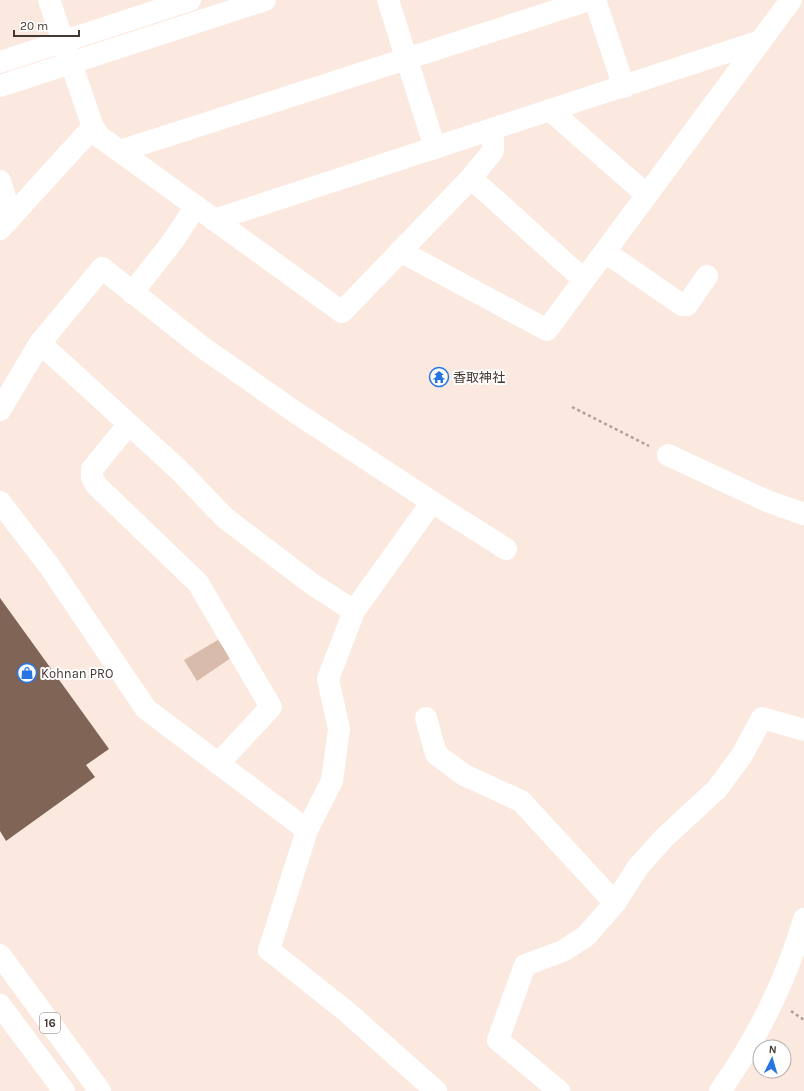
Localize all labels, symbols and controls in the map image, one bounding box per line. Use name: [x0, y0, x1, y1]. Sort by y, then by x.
scale bar: [14, 12, 79, 38]
text: 20 m: [20, 19, 48, 33]
temple icon: 香取神社: [428, 366, 450, 388]
place label: 香取神社: [453, 370, 505, 385]
shop icon: Kohnan PRO: [16, 662, 38, 684]
place label: Kohnan PRO: [41, 666, 113, 681]
road number: 16: [40, 1013, 60, 1033]
north arrow: [752, 1039, 792, 1079]
text: N: [768, 1043, 777, 1056]

